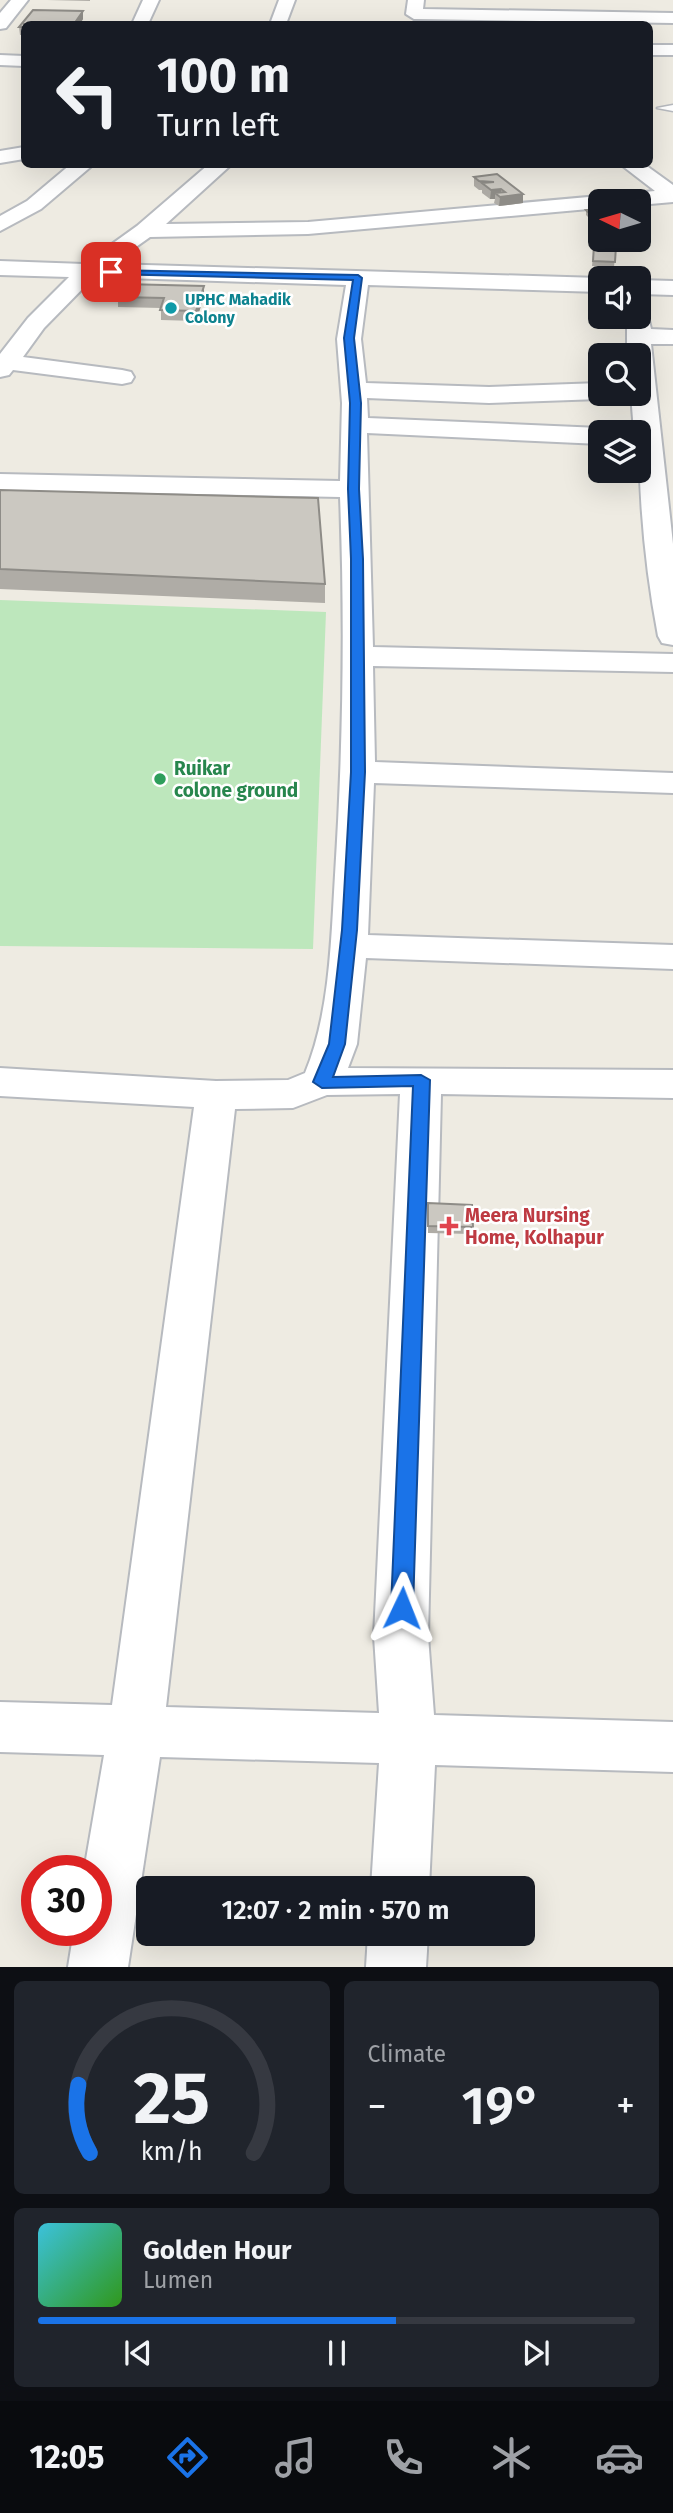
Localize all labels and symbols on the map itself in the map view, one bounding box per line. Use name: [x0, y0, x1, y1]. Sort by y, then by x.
north arrow: [588, 189, 651, 252]
pin: [81, 242, 141, 302]
place label: UPHC Mahadik Colony: [185, 290, 291, 327]
marker: UPHC Mahadik Colony: [163, 300, 179, 316]
place label: Ruikar colone ground: [174, 757, 298, 802]
marker: Ruikar colone ground: [152, 771, 168, 787]
place label: Meera Nursing Home, Kolhapur: [465, 1204, 604, 1249]
marker: Meera Nursing Home, Kolhapur: [439, 1216, 459, 1236]
position arrow: [365, 1571, 439, 1645]
speed limit sign: 30: [21, 1855, 112, 1946]

